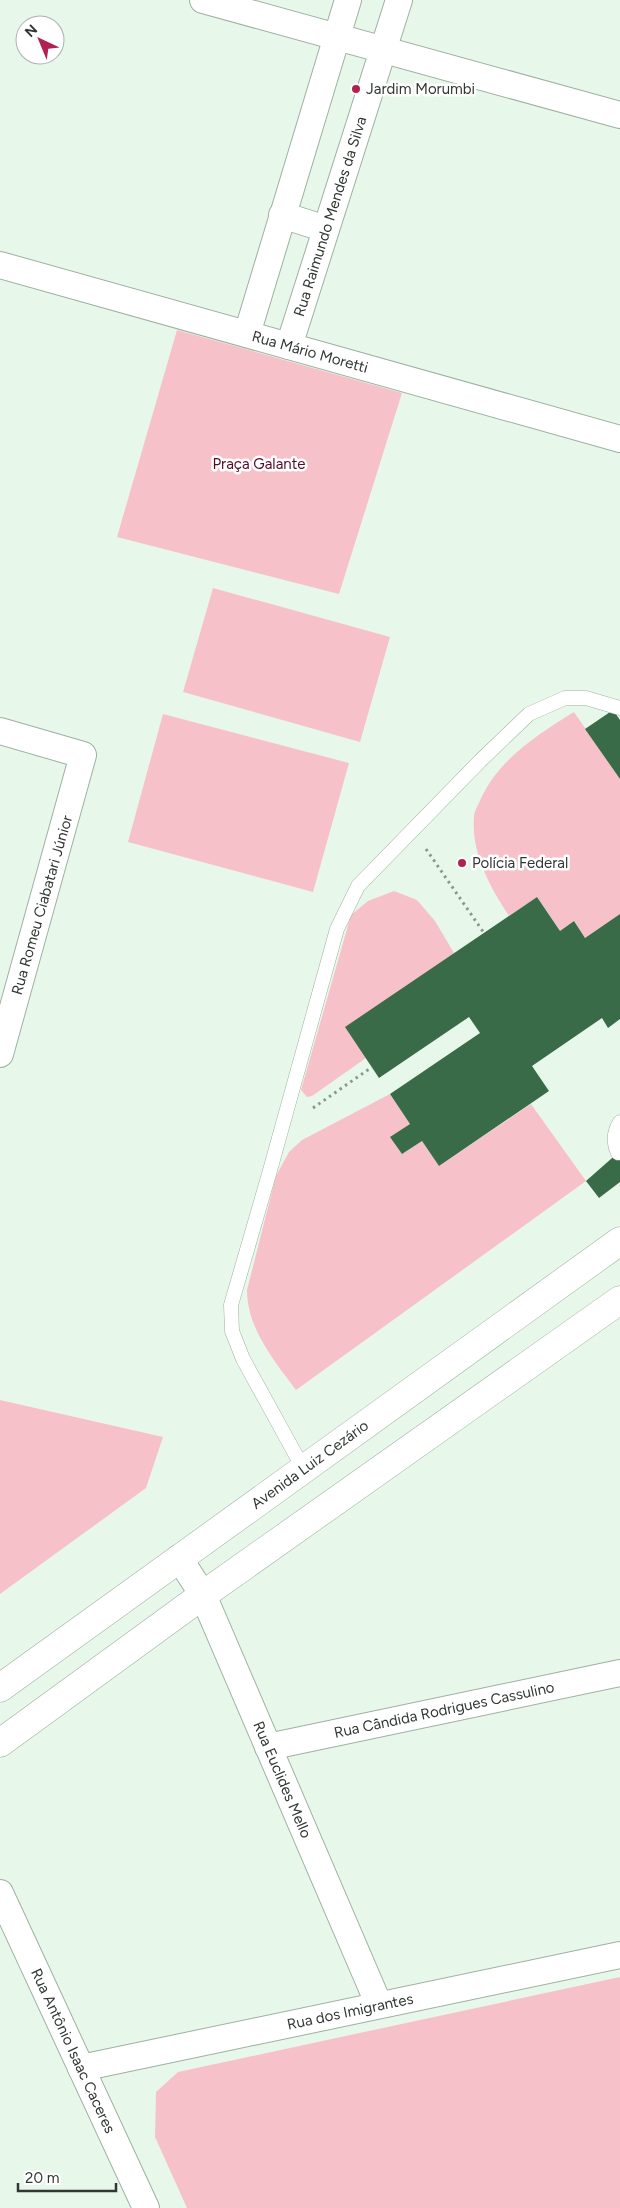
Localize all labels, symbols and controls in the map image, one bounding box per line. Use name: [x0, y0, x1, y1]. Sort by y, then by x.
north arrow: [15, 15, 65, 65]
text: N: [22, 21, 41, 41]
place label: Jardim Morumbi: [366, 80, 475, 98]
marker: Jardim Morumbi: [350, 83, 362, 95]
street label: Rua Raimundo Mendes da Silva: [290, 114, 370, 319]
street label: Rua Mário Moretti: [250, 327, 370, 377]
park label: Praça Galante: [212, 455, 306, 473]
street label: Rua Romeu Ciabatari Júnior: [8, 813, 76, 997]
place label: Polícia Federal: [472, 854, 568, 872]
marker: Polícia Federal: [456, 857, 468, 869]
street label: Avenida Luiz Cezário: [248, 1416, 372, 1513]
street label: Rua Cândida Rodrigues Cassulino: [332, 1678, 556, 1742]
street label: Rua Euclides Mello: [249, 1718, 315, 1841]
street label: Rua Antônio Isaac Caceres: [27, 1966, 119, 2136]
street label: Rua dos Imigrantes: [285, 1990, 415, 2034]
scale bar: [18, 2160, 115, 2192]
text: 20 m: [25, 2169, 59, 2187]

